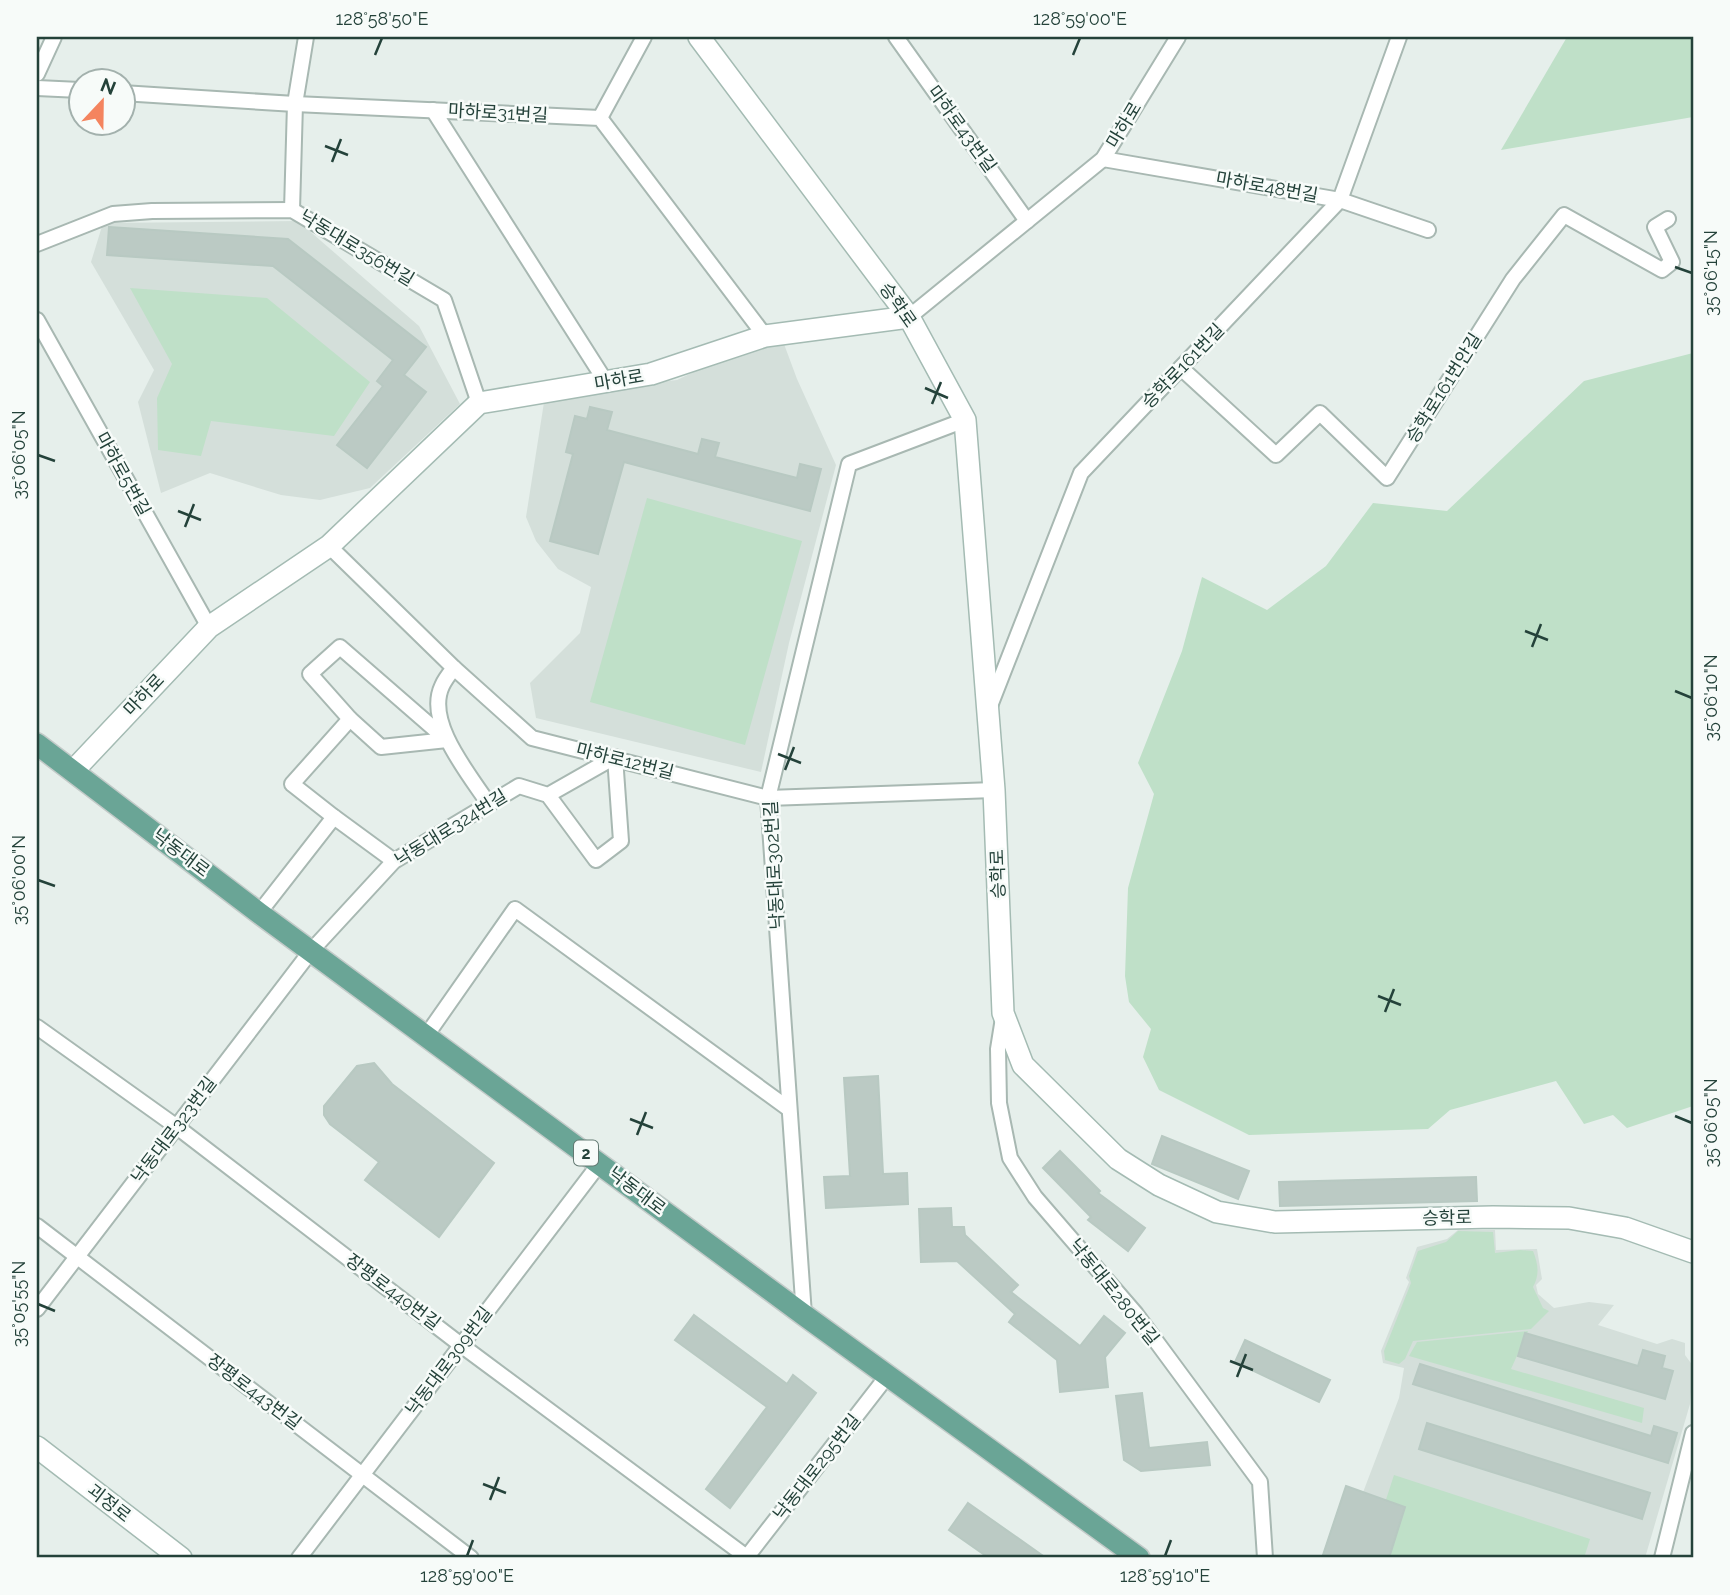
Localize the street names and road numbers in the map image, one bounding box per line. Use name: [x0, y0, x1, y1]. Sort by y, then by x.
street label: 마하로43번길: [924, 81, 1001, 176]
street label: 마하로: [1102, 98, 1145, 151]
street label: 마하로31번길: [447, 99, 549, 126]
street label: 마하로48번길: [1214, 167, 1320, 206]
street label: 낙동대로356번길: [296, 205, 418, 290]
street label: 승학로: [876, 278, 921, 331]
street label: 승학로161번길: [1137, 319, 1228, 412]
street label: 승학로161번안길: [1401, 329, 1486, 447]
street label: 마하로: [593, 365, 645, 394]
street label: 마하로5번길: [92, 428, 155, 519]
street label: 마하로: [119, 669, 168, 720]
street label: 마하로12번길: [574, 738, 676, 783]
street label: 낙동대로324번길: [391, 785, 511, 870]
street label: 낙동대로302번길: [760, 800, 787, 930]
street label: 낙동대로: [149, 824, 214, 881]
street label: 승학로: [986, 849, 1009, 899]
street label: 낙동대로323번길: [127, 1072, 220, 1187]
road number: 2: [574, 1140, 598, 1166]
street label: 낙동대로: [605, 1162, 670, 1219]
street label: 승학로: [1422, 1207, 1472, 1228]
street label: 낙동대로280번길: [1065, 1234, 1164, 1349]
street label: 장평로449번길: [342, 1249, 445, 1334]
street label: 낙동대로309번길: [401, 1302, 496, 1419]
street label: 장평로443번길: [203, 1349, 305, 1434]
street label: 낙동대로295번길: [769, 1409, 865, 1524]
street label: 괴정로: [83, 1479, 135, 1526]

